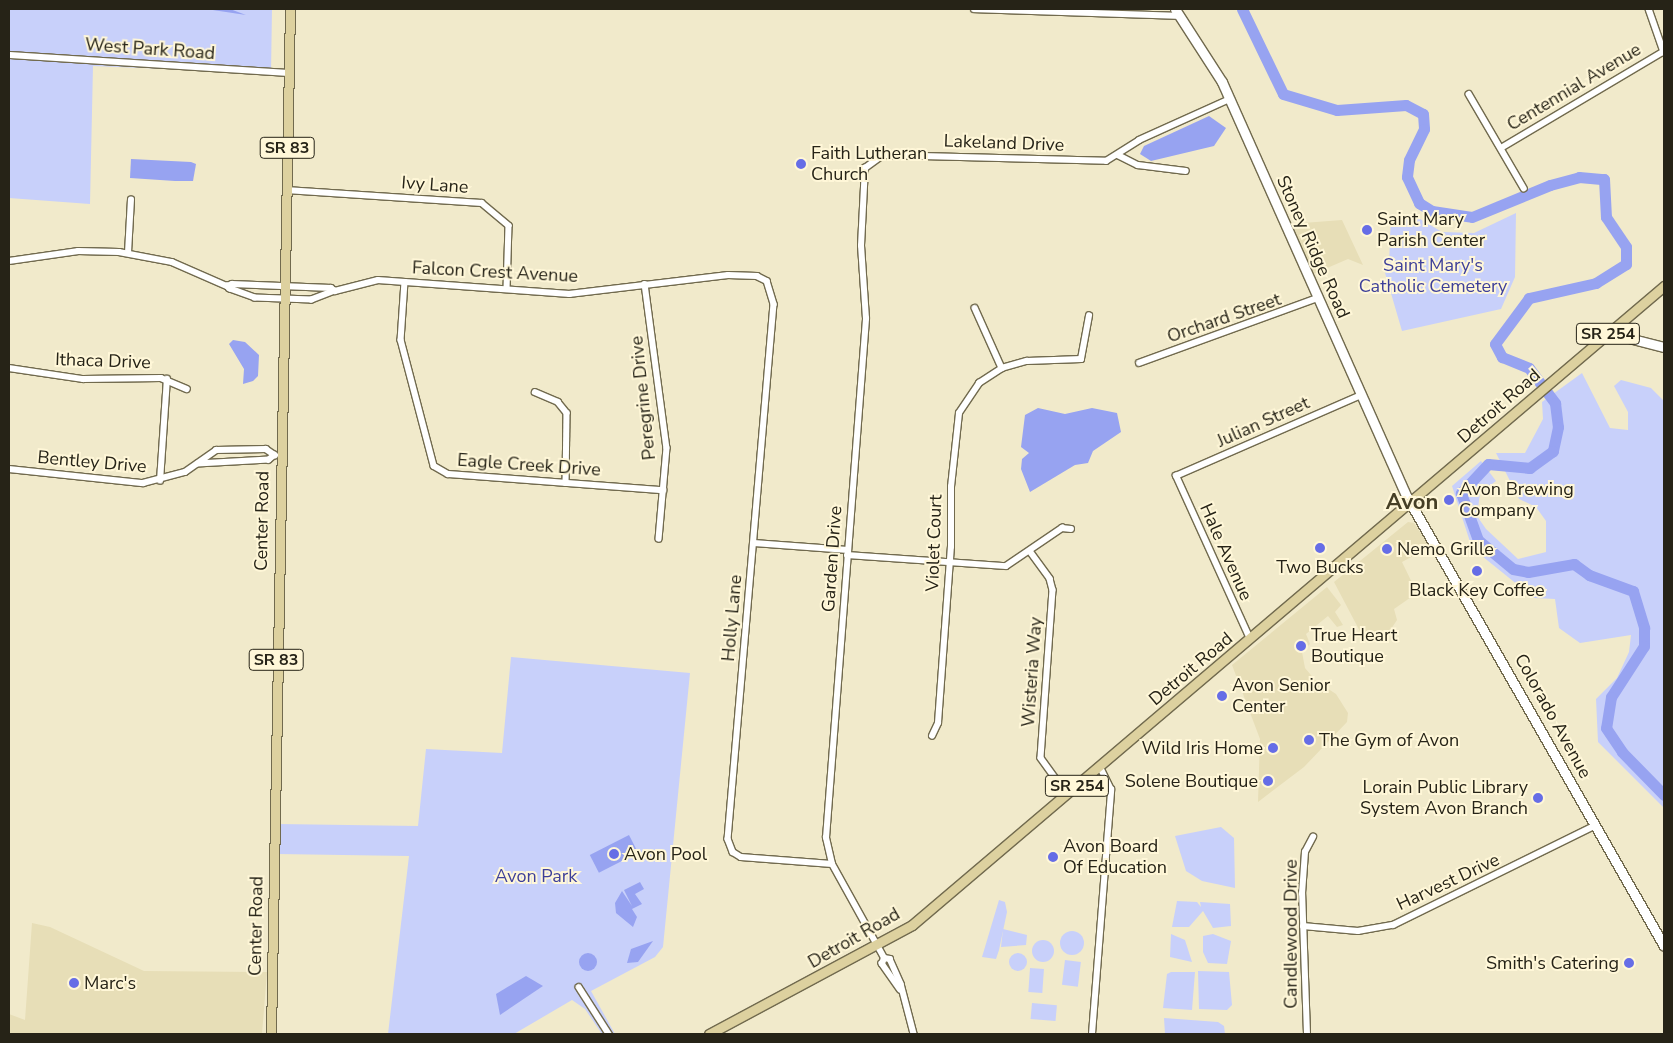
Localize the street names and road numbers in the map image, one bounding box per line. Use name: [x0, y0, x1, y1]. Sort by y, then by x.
street label: West Park Road: [84, 34, 216, 64]
street label: Centennial Avenue: [1503, 38, 1645, 136]
street label: Lakeland Drive: [943, 130, 1065, 156]
road number: SR 83: [260, 134, 314, 162]
street label: Ivy Lane: [401, 172, 469, 198]
street label: Stoney Ridge Road: [1272, 172, 1354, 322]
street label: Falcon Crest Avenue: [412, 257, 578, 287]
street label: Orchard Street: [1164, 288, 1284, 348]
road number: SR 254: [1576, 320, 1640, 348]
street label: Peregrine Drive: [626, 335, 660, 461]
street label: Ithaca Drive: [55, 349, 151, 373]
street label: Detroit Road: [1453, 364, 1545, 448]
street label: Julian Street: [1213, 392, 1313, 452]
street label: Bentley Drive: [37, 446, 147, 478]
street label: Eagle Creek Drive: [457, 449, 601, 481]
street label: Center Road: [250, 471, 274, 571]
street label: Violet Court: [922, 494, 946, 592]
street label: Hale Avenue: [1195, 500, 1257, 604]
street label: Garden Drive: [818, 505, 846, 613]
street label: Holly Lane: [717, 574, 747, 662]
street label: Wisteria Way: [1017, 616, 1047, 728]
street label: Detroit Road: [1145, 628, 1237, 710]
road number: SR 83: [248, 646, 304, 674]
street label: Colorado Avenue: [1510, 650, 1596, 782]
road number: SR 254: [1044, 772, 1110, 799]
street label: Harvest Drive: [1393, 849, 1503, 915]
street label: Candlewood Drive: [1280, 859, 1302, 1009]
street label: Center Road: [244, 876, 268, 976]
street label: Detroit Road: [804, 903, 904, 973]

